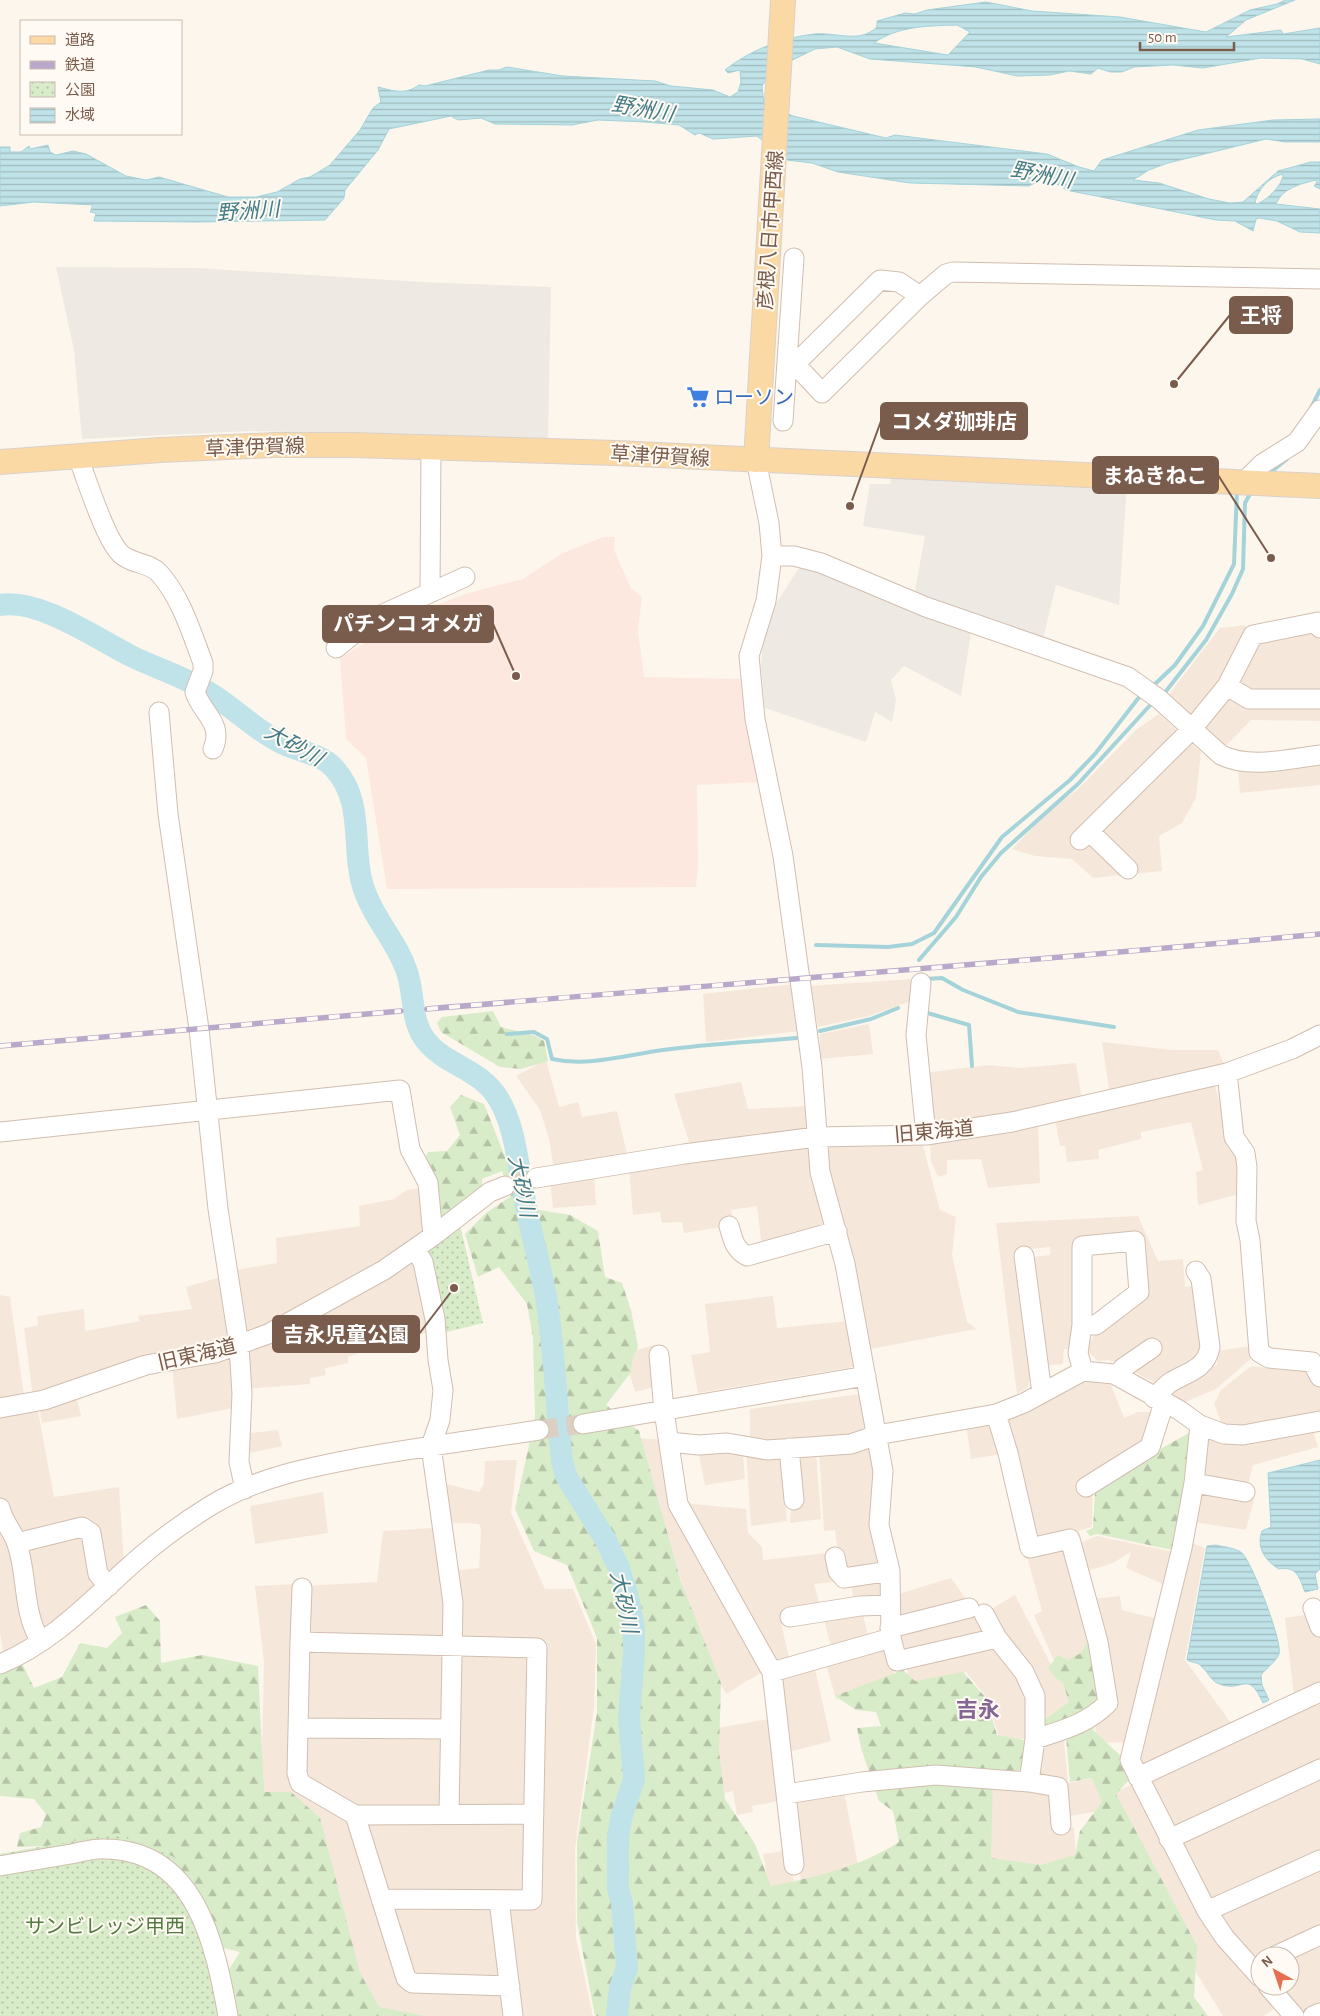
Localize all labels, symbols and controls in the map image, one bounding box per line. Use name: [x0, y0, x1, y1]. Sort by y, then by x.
legend: [20, 20, 182, 135]
scale bar: [1140, 20, 1234, 52]
text: 50 m: [1148, 30, 1177, 45]
text: 道路: [65, 32, 95, 48]
text: 鉄道: [65, 57, 95, 73]
text: 公園: [65, 82, 95, 98]
water label: 野洲川: [610, 93, 678, 126]
text: 水域: [65, 107, 95, 123]
street label: 彦根八日市甲西線: [753, 149, 787, 311]
water label: 野洲川: [1009, 158, 1077, 192]
water label: 野洲川: [216, 198, 282, 224]
callout: 王将: [1230, 297, 1292, 333]
text: 王将: [1240, 304, 1282, 327]
supermarket icon: ローソン: [685, 384, 711, 410]
place label: ローソン: [714, 388, 794, 408]
callout: コメダ珈琲店: [881, 403, 1027, 439]
text: コメダ珈琲店: [891, 410, 1017, 433]
street label: 草津伊賀線: [205, 434, 305, 460]
street label: 草津伊賀線: [609, 442, 711, 470]
callout: まねきねこ: [1093, 457, 1218, 493]
text: まねきねこ: [1103, 465, 1208, 487]
callout: パチンコ オメガ: [323, 606, 493, 642]
text: パチンコ オメガ: [333, 612, 483, 635]
water label: 大砂川: [261, 720, 329, 771]
street label: 旧東海道: [893, 1118, 975, 1145]
water label: 大砂川: [505, 1153, 540, 1221]
callout: 吉永児童公園: [273, 1316, 419, 1352]
text: 吉永児童公園: [283, 1324, 409, 1346]
street label: 旧東海道: [156, 1335, 238, 1374]
water label: 大砂川: [607, 1569, 642, 1637]
district label: 吉永: [956, 1698, 1000, 1721]
park label: サンビレッジ甲西: [25, 1916, 185, 1937]
north arrow: [1250, 1946, 1300, 1996]
text: N: [1259, 1953, 1276, 1970]

